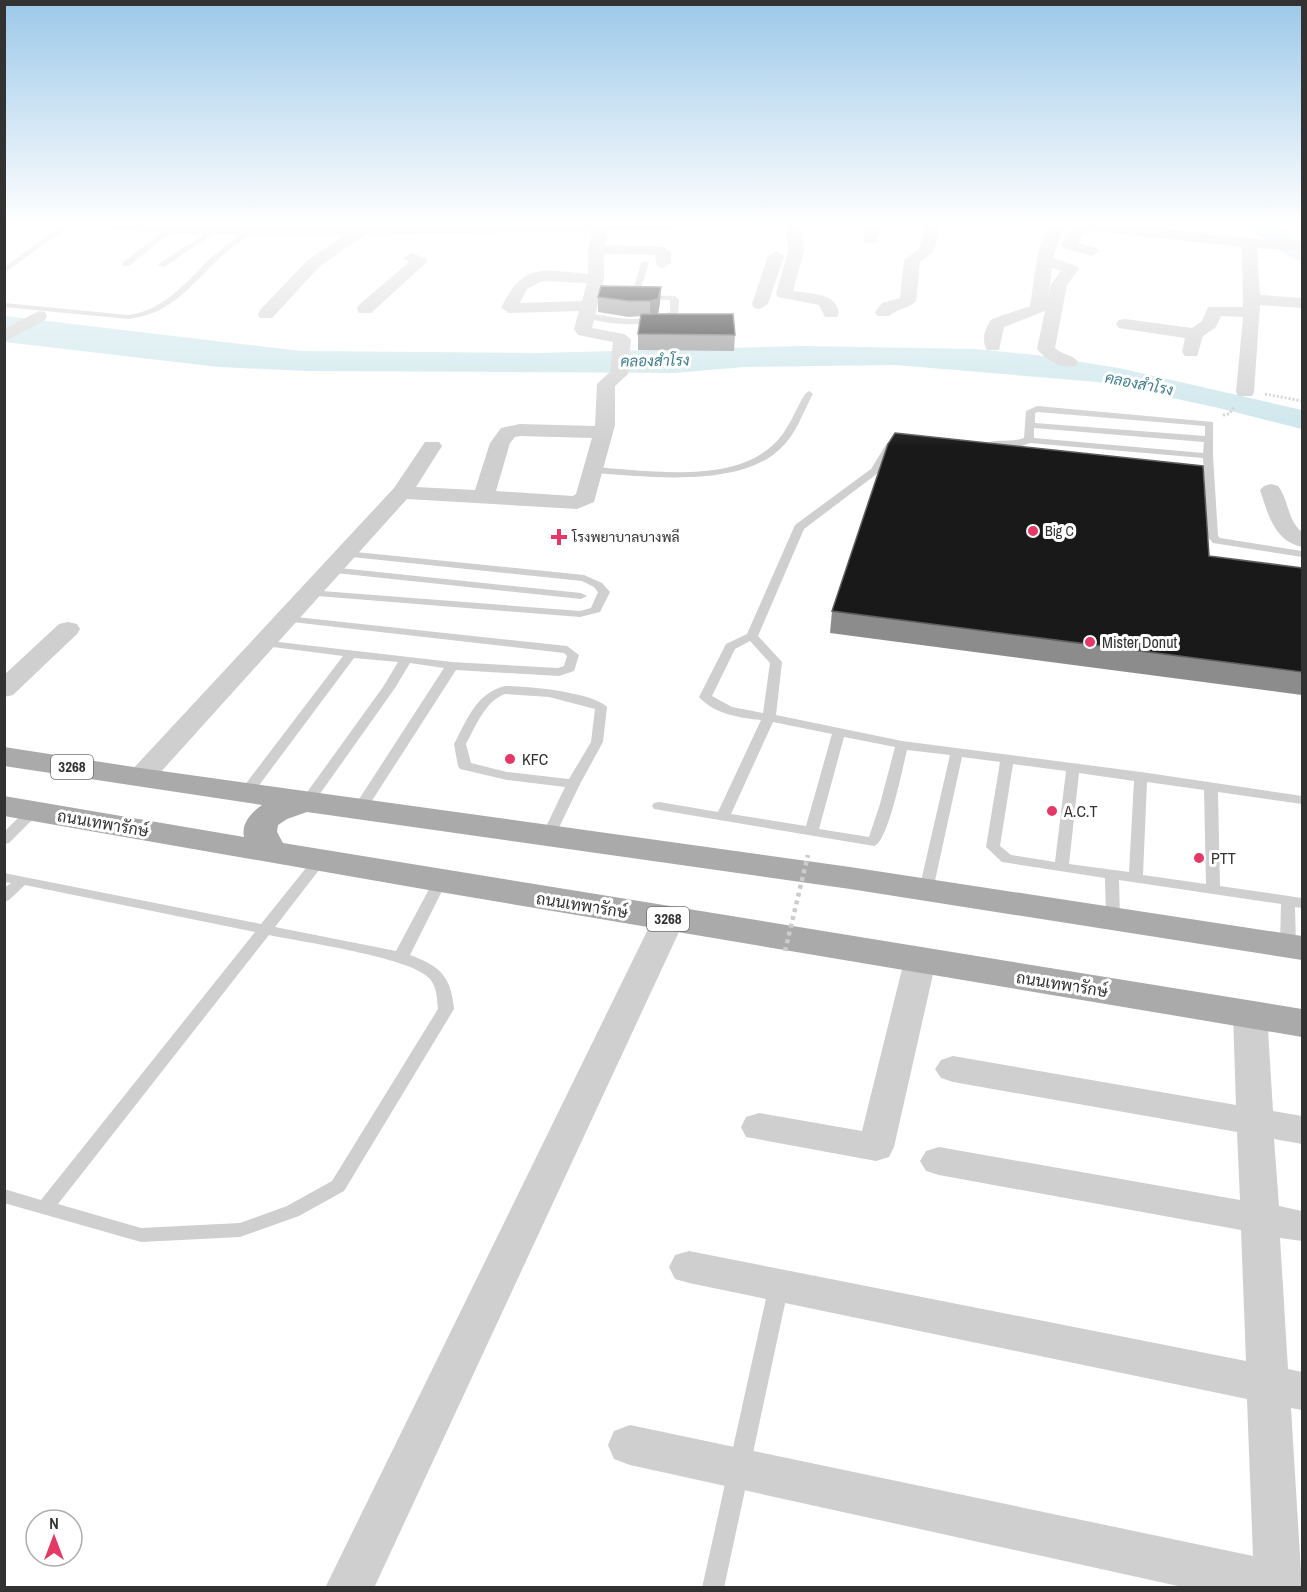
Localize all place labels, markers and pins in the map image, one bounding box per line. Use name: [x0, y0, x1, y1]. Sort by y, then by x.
place label: Big C: [1045, 522, 1074, 540]
marker: Big C: [1026, 524, 1040, 538]
marker: โรงพยาบาลบางพลี: [550, 528, 568, 546]
place label: โรงพยาบาลบางพลี: [571, 528, 680, 546]
place label: Mister Donut: [1102, 631, 1177, 653]
marker: Mister Donut: [1083, 635, 1097, 649]
place label: KFC: [522, 748, 548, 770]
marker: KFC: [503, 752, 517, 766]
place label: A.C.T: [1063, 800, 1098, 822]
marker: A.C.T: [1045, 804, 1059, 818]
place label: PTT: [1211, 847, 1236, 869]
marker: PTT: [1192, 851, 1206, 865]

